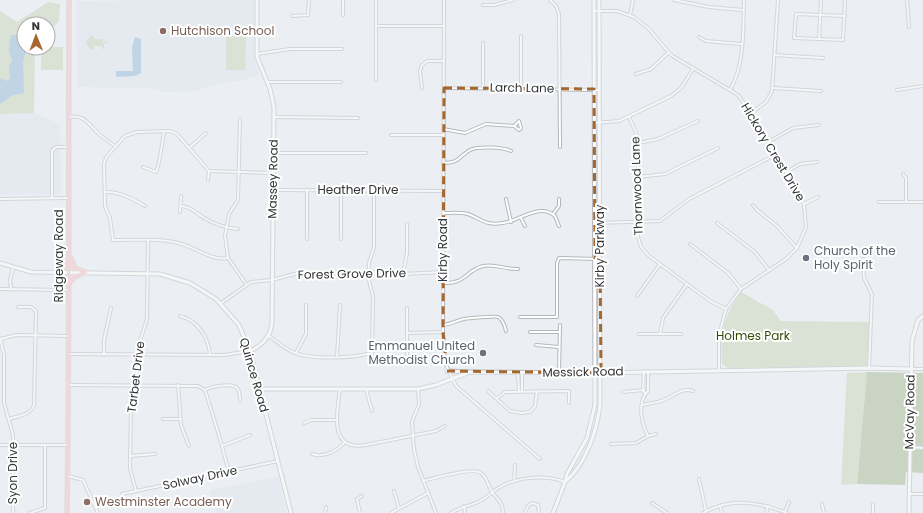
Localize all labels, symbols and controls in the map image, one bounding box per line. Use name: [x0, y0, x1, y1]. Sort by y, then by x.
north arrow: [16, 16, 56, 56]
text: N: [32, 18, 40, 34]
place label: Hutchison School: [171, 22, 274, 39]
marker: Hutchison School: [158, 26, 168, 36]
street label: Larch Lane: [490, 78, 554, 97]
street label: Hickory Crest Drive: [737, 99, 810, 204]
street label: Thornwood Lane: [626, 136, 647, 236]
street label: Massey Road: [263, 139, 282, 219]
street label: Heather Drive: [317, 181, 399, 198]
street label: Kirby Parkway: [591, 204, 608, 288]
street label: Ridgeway Road: [50, 209, 67, 303]
street label: Kirby Road: [434, 218, 451, 282]
place label: Church of the Holy Spirit: [814, 242, 896, 273]
marker: Church of the Holy Spirit: [801, 253, 811, 263]
street label: Forest Grove Drive: [298, 264, 406, 283]
park label: Holmes Park: [716, 327, 791, 344]
street label: Quince Road: [236, 336, 273, 414]
place label: Emmanuel United Methodist Church: [368, 337, 475, 368]
street label: Tarbet Drive: [123, 340, 148, 414]
marker: Emmanuel United Methodist Church: [478, 348, 488, 358]
street label: Messick Road: [542, 362, 624, 381]
street label: McVay Road: [900, 374, 919, 450]
street label: Syon Drive: [4, 442, 21, 504]
street label: Solway Drive: [161, 461, 239, 494]
place label: Westminster Academy: [95, 493, 232, 510]
marker: Westminster Academy: [82, 497, 92, 507]

